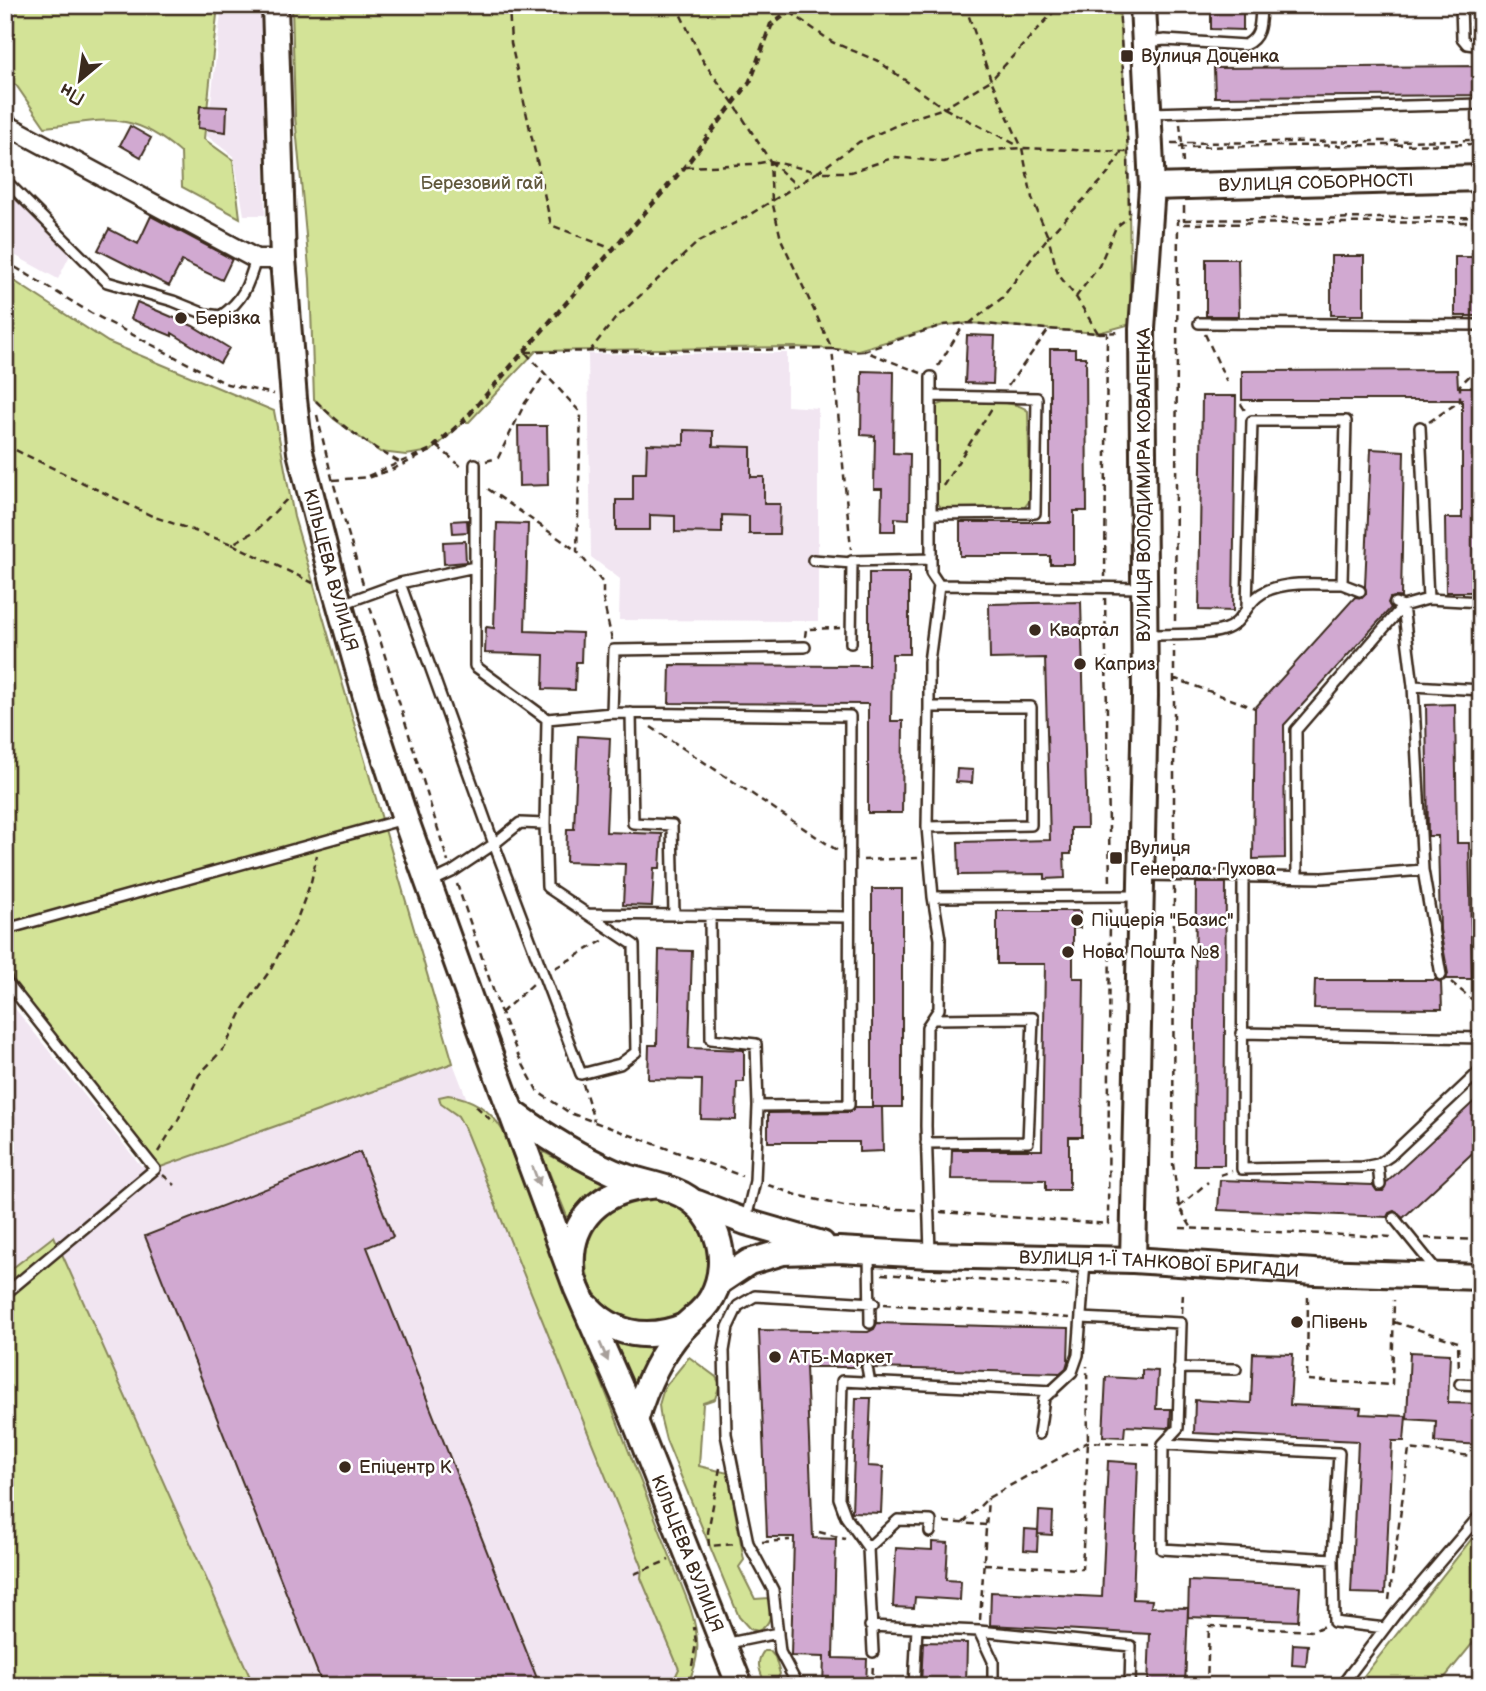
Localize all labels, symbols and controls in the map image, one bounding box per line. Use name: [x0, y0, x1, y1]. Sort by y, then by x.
north arrow: [46, 46, 116, 116]
place label: Вулиця Доценка: [1141, 46, 1280, 67]
marker: Вулиця Доценка: [1119, 48, 1135, 64]
text: Пн: [56, 77, 89, 110]
street label: ВУЛИЦЯ СОБОРНОСТІ: [1218, 170, 1414, 196]
park label: Березовий гай: [421, 173, 543, 194]
place label: Берізка: [195, 308, 261, 329]
marker: Берізка: [173, 310, 189, 326]
street label: ВУЛИЦЯ ВОЛОДИМИРА КОВАЛЕНКА: [1134, 328, 1155, 642]
street label: КІЛЬЦЕВА ВУЛИЦЯ: [299, 487, 362, 654]
place label: Квартал: [1049, 620, 1119, 641]
marker: Квартал: [1027, 622, 1043, 638]
place label: Каприз: [1094, 654, 1156, 675]
marker: Каприз: [1072, 656, 1088, 672]
place label: Вулиця Генерала Пухова: [1130, 838, 1276, 880]
marker: Вулиця Генерала Пухова: [1108, 850, 1124, 866]
place label: Піццерія "Базис": [1091, 910, 1234, 931]
marker: Піццерія "Базис": [1069, 912, 1085, 928]
place label: Нова Пошта №8: [1082, 942, 1220, 963]
marker: Нова Пошта №8: [1060, 944, 1076, 960]
one-way arrow: [531, 1166, 542, 1187]
street label: ВУЛИЦЯ 1-Ї ТАНКОВОЇ БРИГАДИ: [1019, 1247, 1300, 1282]
place label: Півень: [1311, 1312, 1368, 1333]
marker: Півень: [1289, 1314, 1305, 1330]
one-way arrow: [599, 1341, 610, 1362]
place label: АТБ-Маркет: [788, 1347, 894, 1368]
marker: АТБ-Маркет: [767, 1349, 783, 1365]
place label: Епіцентр К: [359, 1457, 452, 1478]
marker: Епіцентр К: [337, 1459, 353, 1475]
street label: КІЛЬЦЕВА ВУЛИЦЯ: [646, 1472, 728, 1635]

